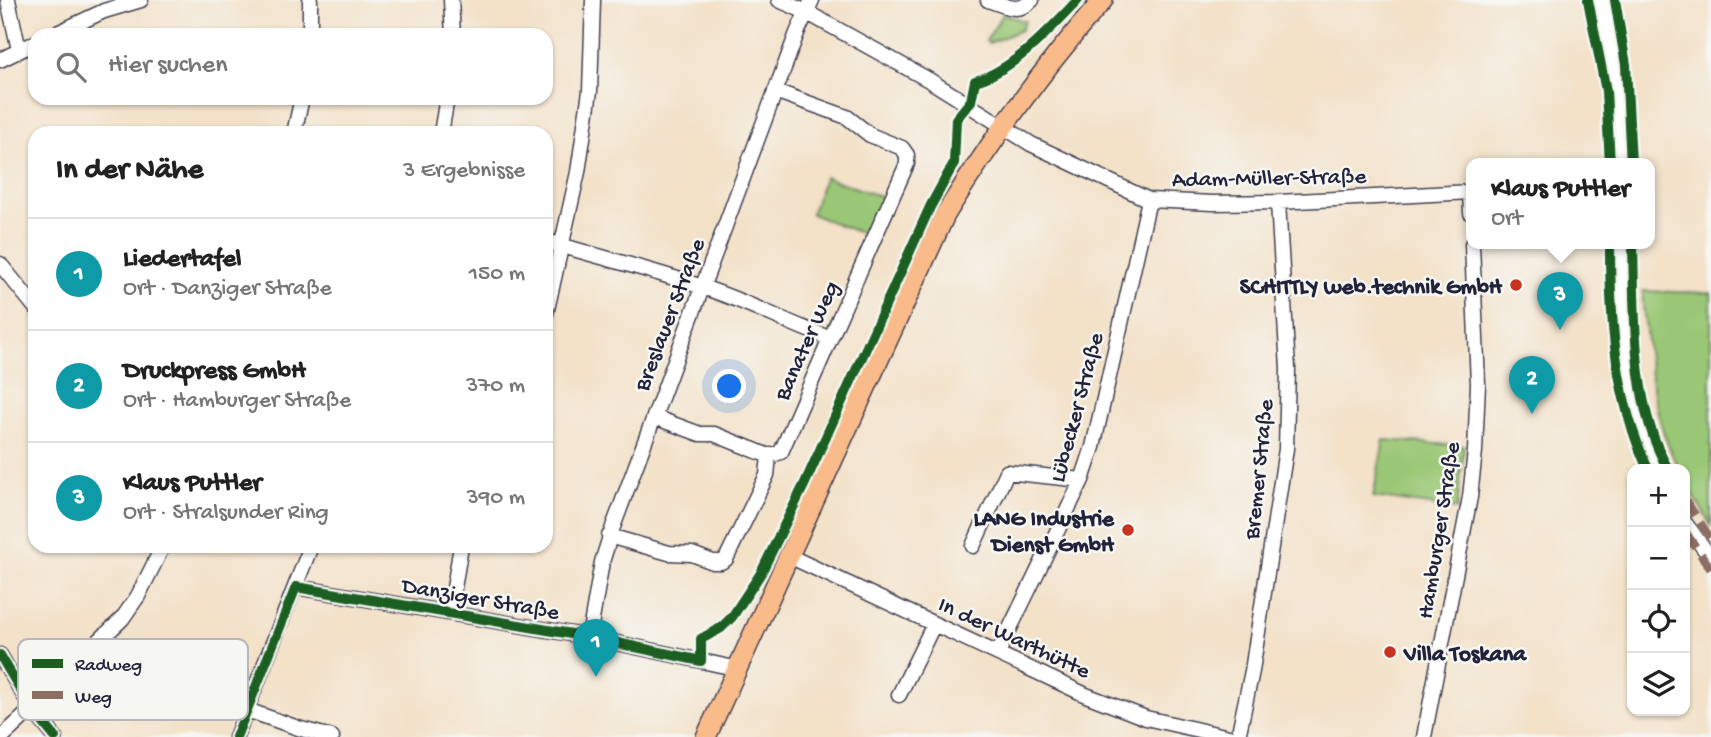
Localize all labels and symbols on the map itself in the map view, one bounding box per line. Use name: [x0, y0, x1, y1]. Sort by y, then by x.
street label: Adam-Müller-Straße: [1172, 164, 1368, 195]
street label: Breslauer Straße: [629, 234, 713, 396]
pin: 3: [1537, 272, 1583, 330]
place label: SCHITTLY web.technik GmbH: [1240, 275, 1503, 302]
marker: SCHITTLY web.technik GmbH: [1508, 277, 1524, 293]
street label: Banater Weg: [770, 278, 846, 406]
street label: Lübecker Straße: [1045, 329, 1112, 486]
pin: 2: [1509, 356, 1555, 414]
your location: [712, 369, 746, 403]
street label: Bremer Straße: [1240, 397, 1281, 542]
street label: Hamburger Straße: [1413, 439, 1468, 621]
place label: LANG Industrie Dienst GmbH: [973, 507, 1115, 560]
marker: LANG Industrie Dienst GmbH: [1120, 522, 1136, 538]
street label: Danziger Straße: [398, 573, 562, 628]
street label: In der Warthütte: [933, 592, 1095, 687]
pin: 1: [573, 619, 619, 677]
legend: [18, 639, 248, 720]
place label: Villa Toskana: [1403, 642, 1527, 669]
marker: Villa Toskana: [1382, 644, 1398, 660]
text: Radweg: [75, 655, 142, 678]
text: Weg: [75, 687, 112, 710]

